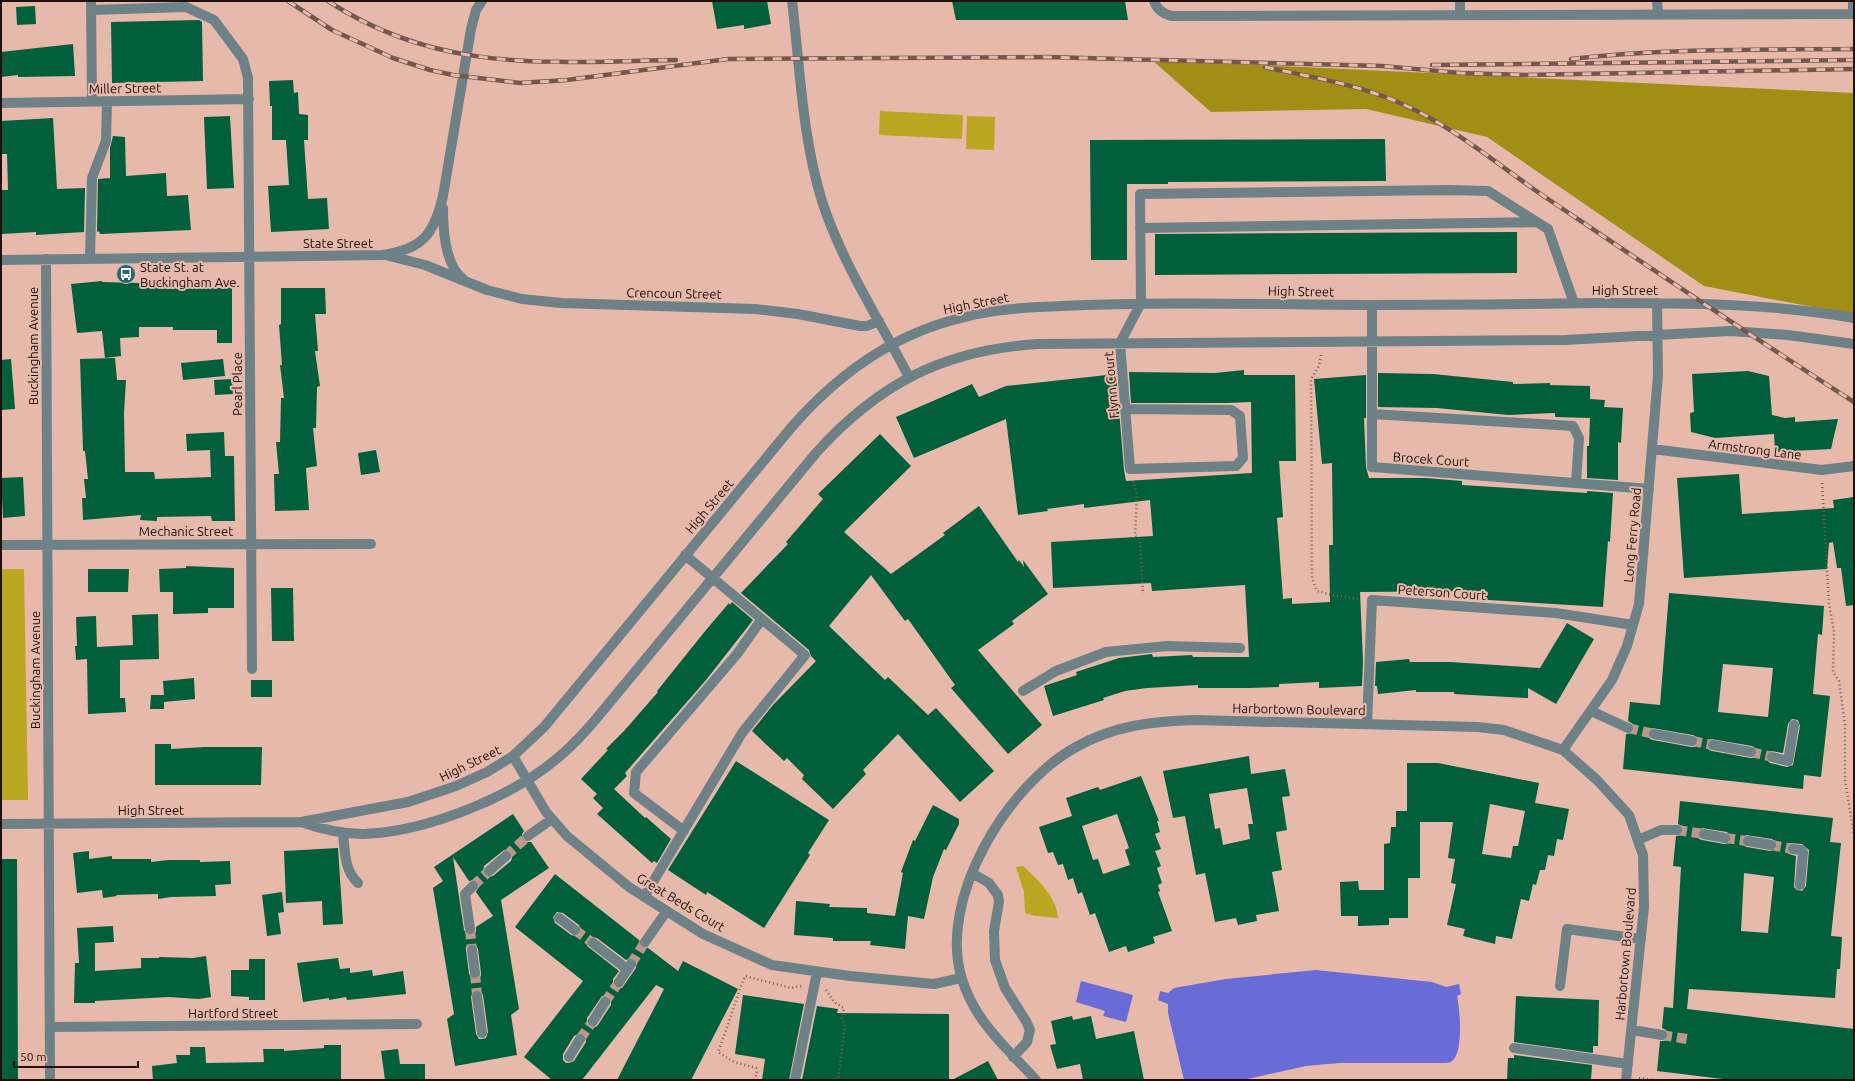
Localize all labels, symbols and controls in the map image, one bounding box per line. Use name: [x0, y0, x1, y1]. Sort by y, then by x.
street label: Miller Street: [89, 80, 161, 96]
street label: State Street: [303, 236, 373, 250]
place label: State St. at Buckingham Ave.: [140, 260, 240, 289]
bus stop icon: State St. at Buckingham Ave.: [115, 263, 137, 285]
street label: High Street: [1268, 283, 1334, 299]
street label: High Street: [1592, 283, 1658, 297]
street label: Crencoun Street: [626, 285, 722, 301]
street label: Buckingham Avenue: [26, 287, 40, 405]
street label: High Street: [942, 290, 1010, 316]
street label: Flynn Court: [1101, 351, 1121, 419]
street label: Pearl Place: [230, 352, 244, 416]
street label: Armstrong Lane: [1708, 436, 1802, 462]
street label: Brocek Court: [1392, 449, 1470, 469]
street label: High Street: [682, 476, 736, 536]
street label: Long Ferry Road: [1621, 487, 1643, 583]
street label: Mechanic Street: [139, 524, 233, 538]
street label: Peterson Court: [1397, 582, 1487, 602]
street label: Buckingham Avenue: [28, 611, 42, 729]
street label: Harbortown Boulevard: [1232, 701, 1366, 717]
street label: High Street: [437, 742, 503, 784]
street label: High Street: [118, 803, 184, 817]
street label: Great Beds Court: [634, 870, 728, 934]
street label: Harbortown Boulevard: [1612, 887, 1638, 1021]
street label: Hartford Street: [188, 1006, 278, 1020]
scale bar: [14, 1043, 138, 1069]
text: 50 m: [20, 1050, 47, 1063]

